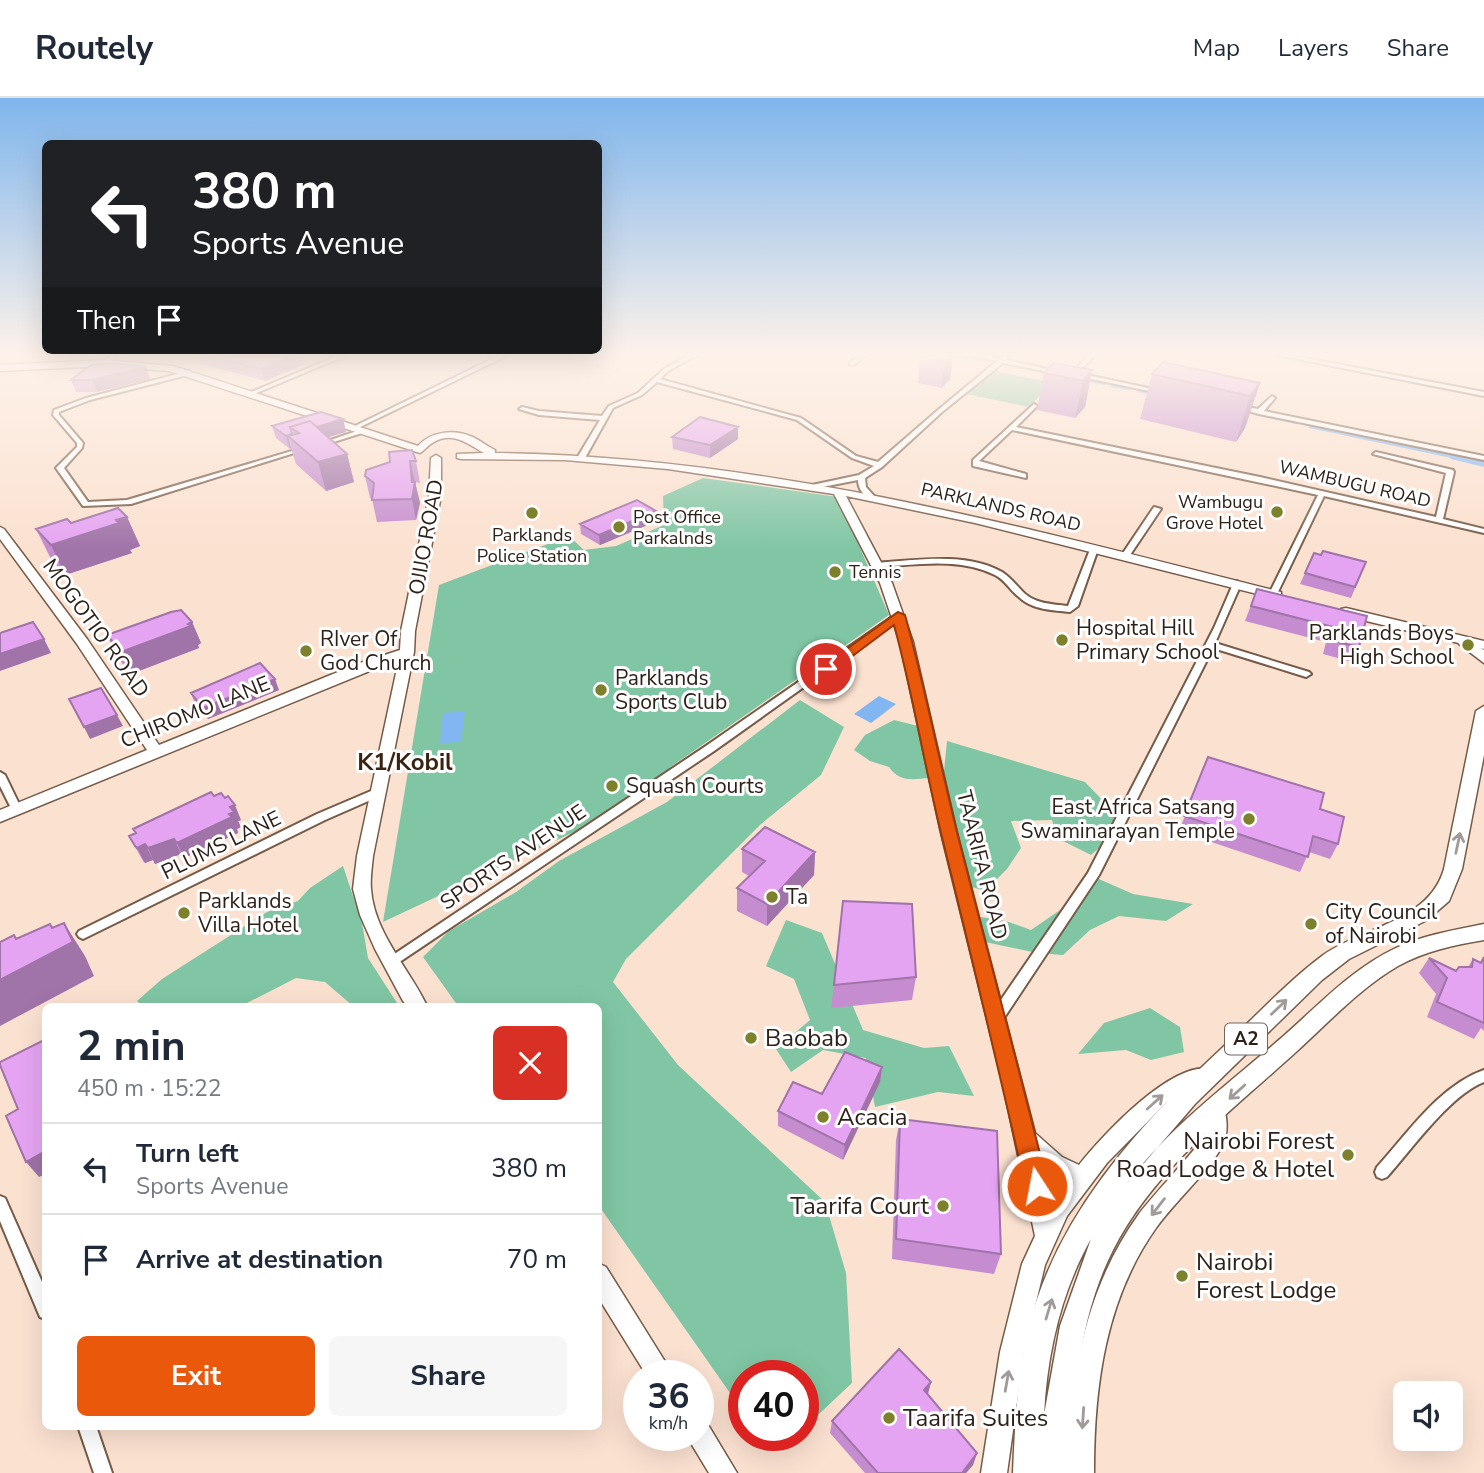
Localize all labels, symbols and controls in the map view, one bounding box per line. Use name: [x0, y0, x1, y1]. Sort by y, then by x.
text: Routely: [35, 26, 153, 71]
text: Map: [1193, 32, 1240, 64]
text: Layers: [1278, 32, 1349, 64]
text: Share: [1387, 32, 1449, 64]
text: 380 m: [192, 158, 336, 225]
icon: left: [77, 168, 168, 259]
text: Sports Avenue: [192, 222, 404, 265]
icon: arrive: [150, 301, 188, 339]
text: Then: [77, 303, 136, 338]
street label: WAMBUGU ROAD: [1277, 455, 1433, 513]
street label: OJIJO ROAD: [402, 477, 450, 597]
street label: PARKLANDS ROAD: [919, 477, 1083, 537]
place label: Wambugu Grove Hotel: [1166, 490, 1264, 535]
marker: Wambugu Grove Hotel: [1269, 504, 1285, 520]
marker: Parklands Police Station: [524, 505, 540, 521]
place label: Post Office Parkalnds: [633, 505, 721, 550]
marker: Post Office Parkalnds: [611, 519, 627, 535]
place label: Parklands Police Station: [477, 523, 587, 568]
street label: MOGOTIO ROAD: [36, 553, 156, 703]
place label: Tennis: [849, 560, 901, 584]
marker: Tennis: [827, 564, 843, 580]
place label: Hospital Hill Primary School: [1076, 614, 1220, 666]
place label: Parklands Boys High School: [1309, 619, 1455, 671]
place label: RIver Of God Church: [320, 625, 431, 677]
marker: Hospital Hill Primary School: [1054, 632, 1070, 648]
marker: Parklands Boys High School: [1460, 637, 1476, 653]
pin: [796, 639, 856, 699]
marker: RIver Of God Church: [298, 643, 314, 659]
icon: arrive: [807, 650, 845, 688]
place label: Parklands Sports Club: [615, 664, 727, 716]
street label: CHIROMO LANE: [116, 669, 274, 755]
marker: Parklands Sports Club: [593, 682, 609, 698]
district label: K1/Kobil: [357, 746, 453, 778]
place label: Squash Courts: [626, 772, 764, 800]
marker: Squash Courts: [604, 778, 620, 794]
street label: TAARIFA ROAD: [950, 787, 1014, 943]
place label: East Africa Satsang Swaminarayan Temple: [1021, 793, 1235, 845]
street label: SPORTS AVENUE: [435, 798, 591, 916]
street label: PLUMS LANE: [157, 804, 285, 886]
marker: East Africa Satsang Swaminarayan Temple: [1241, 811, 1257, 827]
one-way arrow: [1451, 832, 1465, 855]
place label: Ta: [786, 883, 808, 911]
place label: Parklands Villa Hotel: [197, 887, 299, 939]
marker: Ta: [764, 889, 780, 905]
place label: City Council of Nairobi: [1325, 898, 1438, 950]
marker: Parklands Villa Hotel: [176, 905, 192, 921]
marker: City Council of Nairobi: [1303, 916, 1319, 932]
one-way arrow: [1270, 999, 1287, 1016]
text: 2 min: [77, 1018, 186, 1075]
place label: Baobab: [765, 1022, 848, 1054]
road number: A2: [1225, 1023, 1267, 1054]
button: close: [493, 1026, 567, 1100]
marker: Baobab: [743, 1030, 759, 1046]
text: 450 m · 15:22: [77, 1073, 222, 1104]
one-way arrow: [1229, 1083, 1246, 1100]
one-way arrow: [1146, 1094, 1164, 1110]
place label: Acacia: [837, 1101, 908, 1133]
marker: Acacia: [815, 1109, 831, 1125]
place label: Nairobi Forest Road Lodge & Hotel: [1116, 1125, 1335, 1185]
text: Turn left: [136, 1136, 239, 1171]
marker: Nairobi Forest Road Lodge & Hotel: [1340, 1147, 1356, 1163]
position arrow: [1000, 1149, 1074, 1223]
icon: left: [77, 1150, 115, 1188]
text: 380 m: [491, 1151, 567, 1186]
text: Sports Avenue: [136, 1171, 288, 1202]
place label: Taarifa Court: [790, 1190, 930, 1222]
marker: Taarifa Court: [935, 1198, 951, 1214]
one-way arrow: [1150, 1198, 1165, 1216]
icon: arrive: [77, 1241, 115, 1279]
text: Arrive at destination: [136, 1242, 383, 1277]
text: 70 m: [507, 1242, 567, 1277]
place label: Nairobi Forest Lodge: [1196, 1246, 1336, 1306]
marker: Nairobi Forest Lodge: [1174, 1268, 1190, 1284]
one-way arrow: [1044, 1298, 1057, 1320]
button: Exit: [77, 1336, 315, 1416]
button: Share: [329, 1336, 567, 1416]
speed limit sign: 40: [728, 1360, 819, 1451]
one-way arrow: [1001, 1370, 1014, 1393]
text: 36: [647, 1373, 690, 1420]
map controls: [1393, 1381, 1463, 1451]
button: sound: [1393, 1381, 1463, 1451]
place label: Taarifa Suites: [903, 1402, 1048, 1434]
one-way arrow: [1076, 1406, 1089, 1429]
marker: Taarifa Suites: [881, 1410, 897, 1426]
text: km/h: [649, 1411, 688, 1435]

